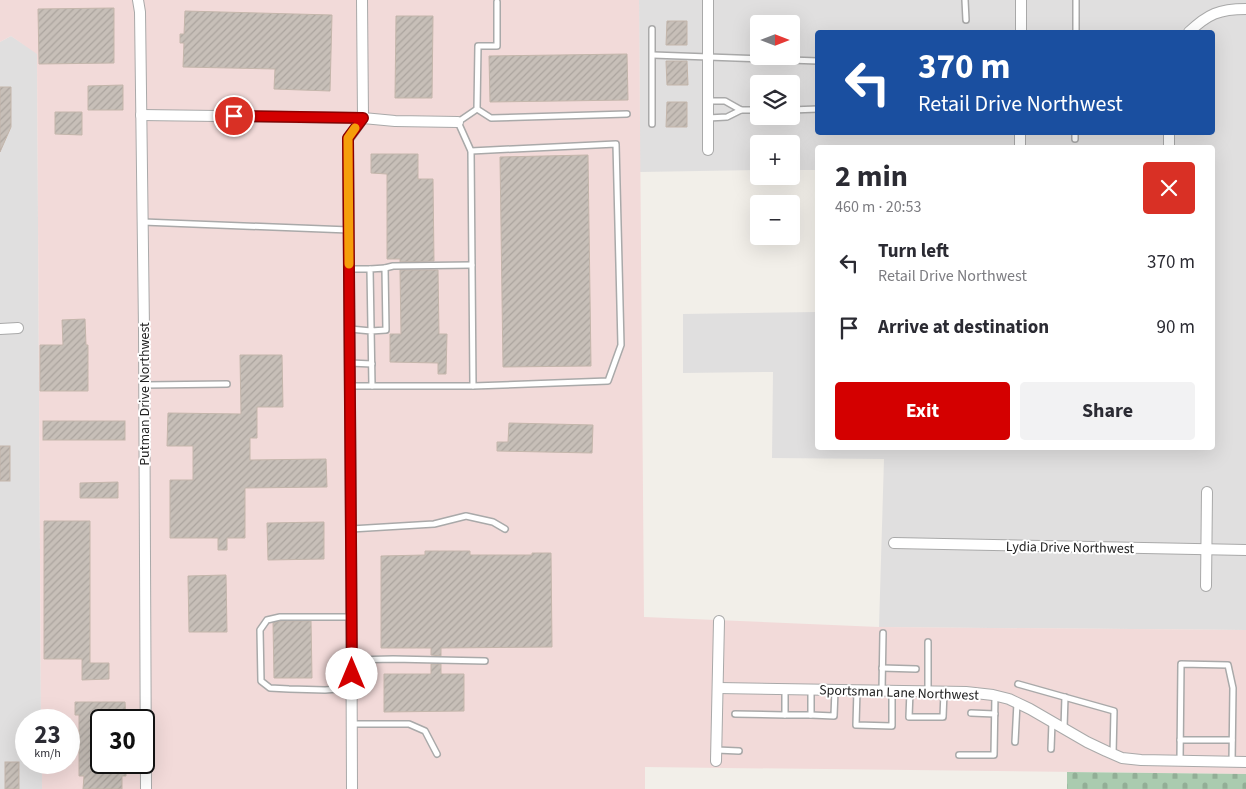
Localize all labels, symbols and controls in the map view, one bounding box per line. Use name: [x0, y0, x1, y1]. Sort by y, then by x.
north arrow: [750, 15, 800, 65]
map controls: [750, 15, 800, 245]
text: 370 m: [918, 42, 1010, 92]
icon: left: [835, 50, 900, 115]
button: layers: [750, 75, 800, 125]
text: Retail Drive Northwest: [918, 88, 1123, 120]
pin: [213, 95, 255, 137]
icon: arrive: [220, 102, 248, 130]
button: +: [750, 135, 800, 185]
text: 2 min: [835, 155, 908, 198]
button: close: [1143, 162, 1195, 214]
button: −: [750, 195, 800, 245]
text: 460 m · 20:53: [835, 196, 922, 218]
text: Turn left: [878, 238, 949, 265]
icon: left: [835, 249, 863, 277]
text: 370 m: [1147, 249, 1195, 276]
text: Retail Drive Northwest: [878, 265, 1027, 287]
icon: arrive: [835, 314, 863, 342]
text: Arrive at destination: [878, 314, 1049, 341]
text: 90 m: [1157, 314, 1195, 341]
street label: Putman Drive Northwest: [135, 322, 155, 466]
button: Exit: [835, 382, 1010, 440]
button: Share: [1020, 382, 1195, 440]
street label: Lydia Drive Northwest: [1006, 537, 1134, 559]
position arrow: [325, 647, 377, 699]
street label: Sportsman Lane Northwest: [819, 680, 979, 706]
speed limit sign: 30: [90, 709, 155, 774]
text: 23: [34, 717, 61, 753]
text: km/h: [34, 745, 61, 762]

